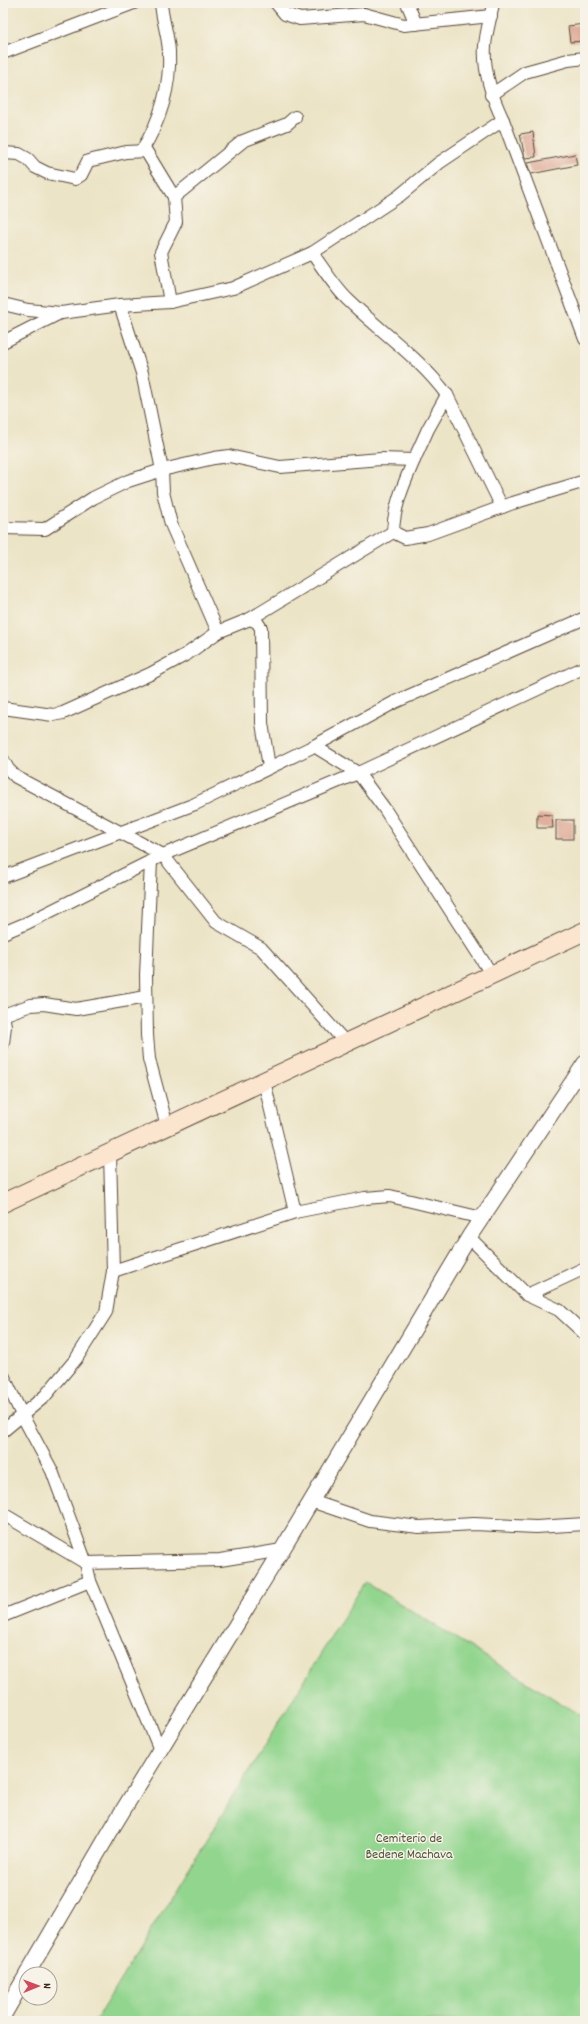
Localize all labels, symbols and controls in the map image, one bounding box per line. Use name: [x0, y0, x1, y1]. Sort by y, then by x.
park label: Cemiterio de Bedene Machava: [365, 1829, 453, 1865]
north arrow: [18, 1966, 58, 2006]
text: N: [38, 1983, 54, 1989]

